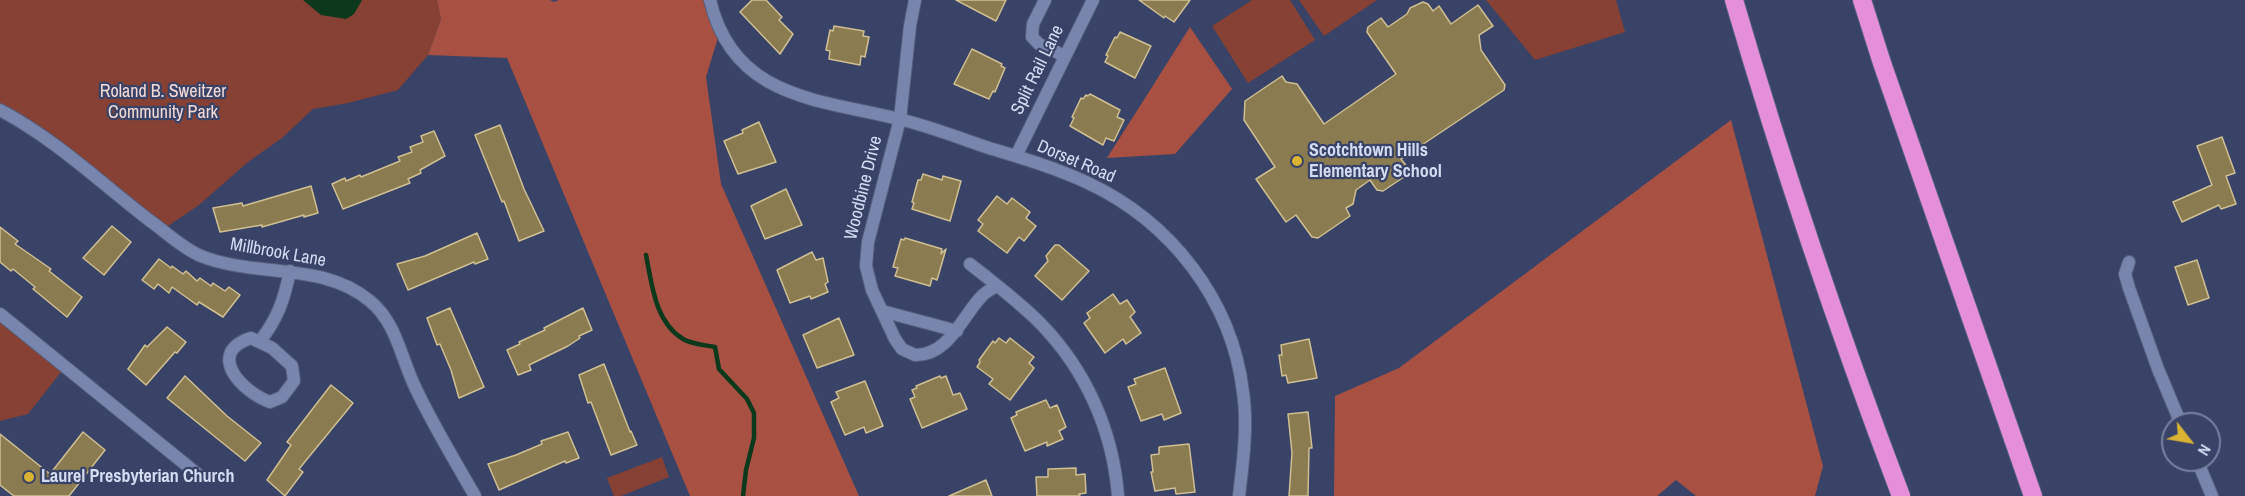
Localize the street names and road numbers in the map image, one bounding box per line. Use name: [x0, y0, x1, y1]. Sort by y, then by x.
street label: Split Rail Lane: [1007, 22, 1069, 118]
street label: Woodbine Drive: [841, 134, 887, 242]
street label: Dorset Road: [1034, 136, 1118, 188]
street label: Millbrook Lane: [228, 234, 328, 272]

